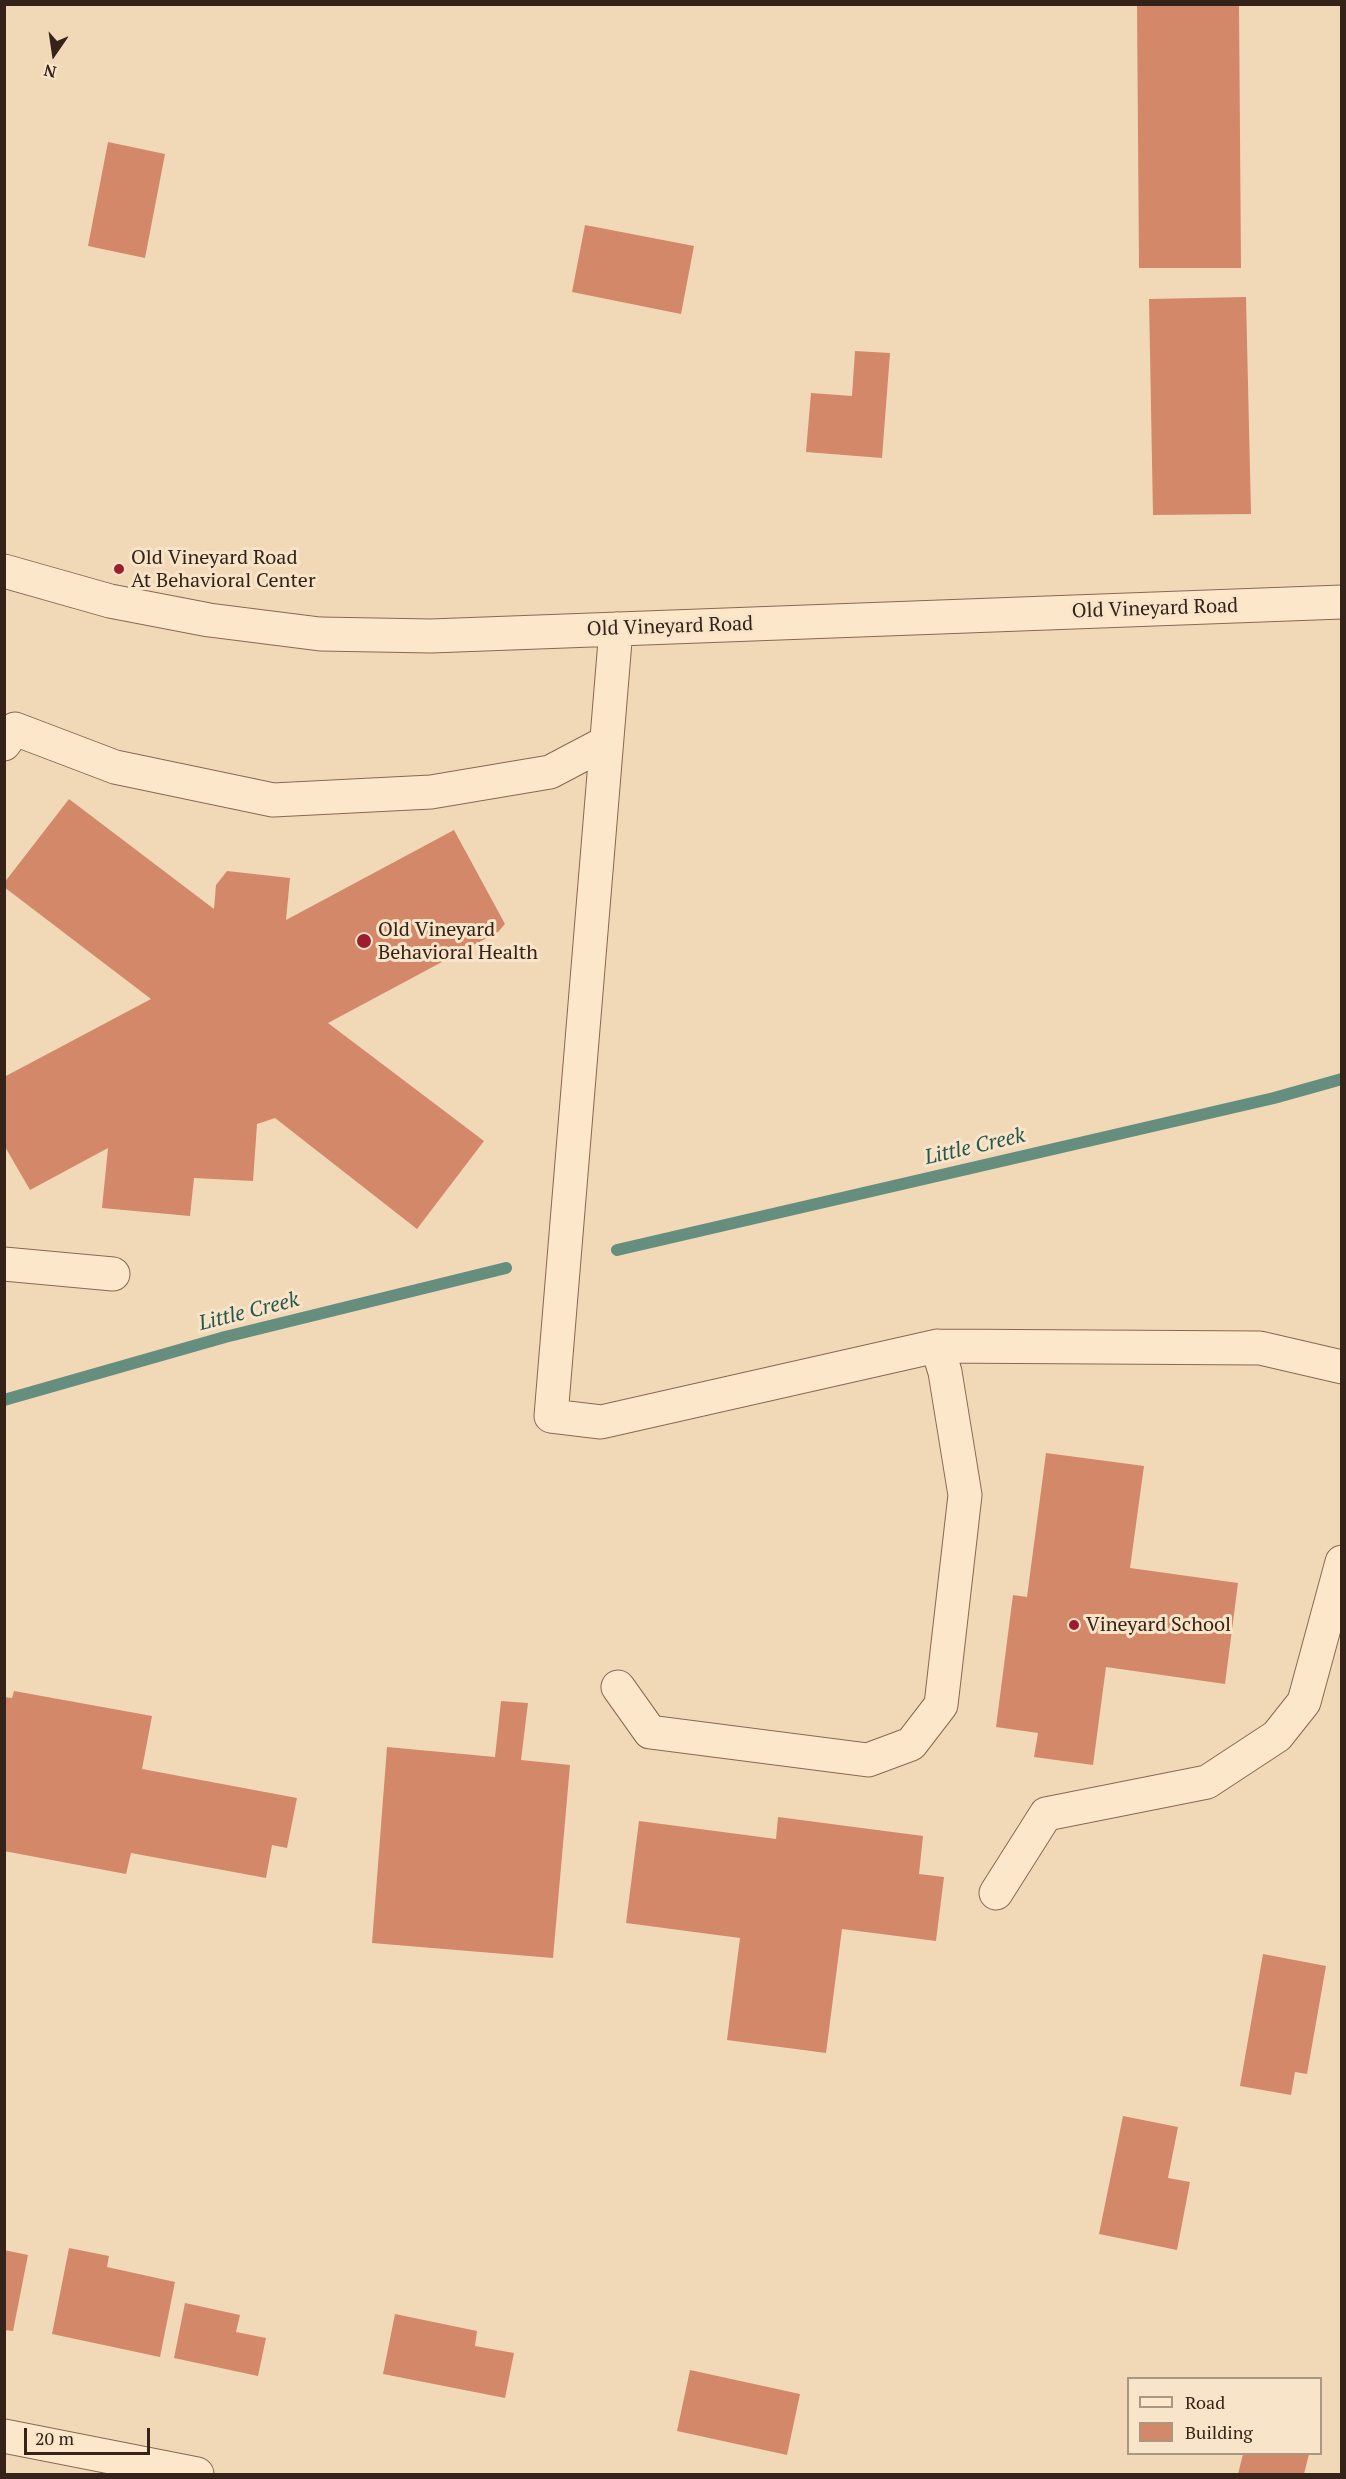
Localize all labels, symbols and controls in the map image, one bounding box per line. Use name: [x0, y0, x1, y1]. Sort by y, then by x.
north arrow: [24, 24, 84, 84]
text: N: [42, 59, 58, 84]
place label: Old Vineyard Road At Behavioral Center: [131, 546, 316, 593]
marker: Old Vineyard Road At Behavioral Center: [112, 562, 126, 576]
street label: Old Vineyard Road: [1071, 594, 1239, 624]
street label: Old Vineyard Road: [586, 612, 754, 642]
place label: Old Vineyard Behavioral Health: [378, 918, 538, 965]
marker: Old Vineyard Behavioral Health: [355, 932, 373, 950]
water label: Little Creek: [922, 1123, 1028, 1171]
water label: Little Creek: [196, 1287, 302, 1337]
place label: Vineyard School: [1086, 1613, 1231, 1637]
marker: Vineyard School: [1067, 1618, 1081, 1632]
legend: [1127, 2377, 1322, 2455]
text: Road: [1185, 2390, 1225, 2414]
scale bar: [27, 2416, 153, 2454]
text: Building: [1185, 2420, 1253, 2444]
text: 20 m: [35, 2426, 74, 2450]

